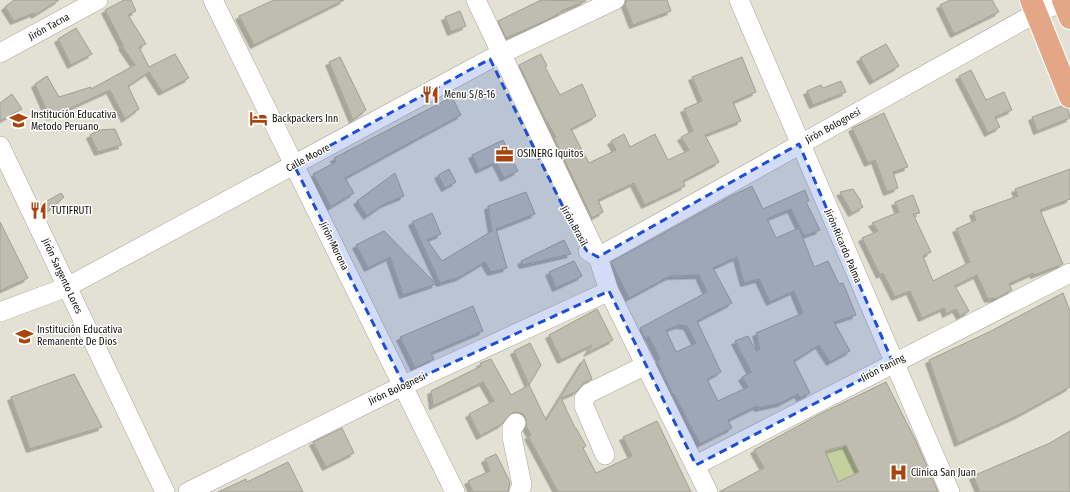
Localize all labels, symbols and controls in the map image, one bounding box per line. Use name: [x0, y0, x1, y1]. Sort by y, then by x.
street label: Jirón Tacna: [26, 11, 72, 43]
restaurant icon: Menu S/8-16: [421, 85, 441, 105]
place label: Menu S/8-16: [444, 89, 495, 101]
street label: Jirón Bolognesi: [803, 106, 863, 146]
place label: Institución Educativa Metodo Peruano: [31, 109, 116, 133]
hotel icon: Backpackers Inn: [249, 109, 269, 129]
school or university icon: Institución Educativa Metodo Peruano: [8, 111, 28, 131]
place label: Backpackers Inn: [272, 113, 338, 125]
street label: Calle Moore: [284, 141, 332, 175]
office icon: OSINERG Iquitos: [494, 144, 514, 164]
place label: OSINERG Iquitos: [517, 148, 583, 160]
restaurant icon: TUTIFRUTI: [28, 201, 48, 221]
street label: Jirón Brasil: [558, 204, 590, 249]
place label: TUTIFRUTI: [51, 205, 92, 217]
street label: Jirón Ricardo Palma: [822, 207, 864, 285]
street label: Jirón Morona: [317, 220, 351, 272]
street label: Jirón Sargento Lores: [39, 236, 85, 316]
place label: Institución Educativa Remanente De Dios: [37, 324, 122, 348]
school or university icon: Institución Educativa Remanente De Dios: [14, 326, 34, 346]
street label: Jirón Faning: [859, 352, 907, 384]
street label: Jirón Bolognesi: [367, 371, 427, 407]
hospital icon: Clinica San Juan: [888, 463, 908, 483]
place label: Clinica San Juan: [911, 467, 976, 479]

